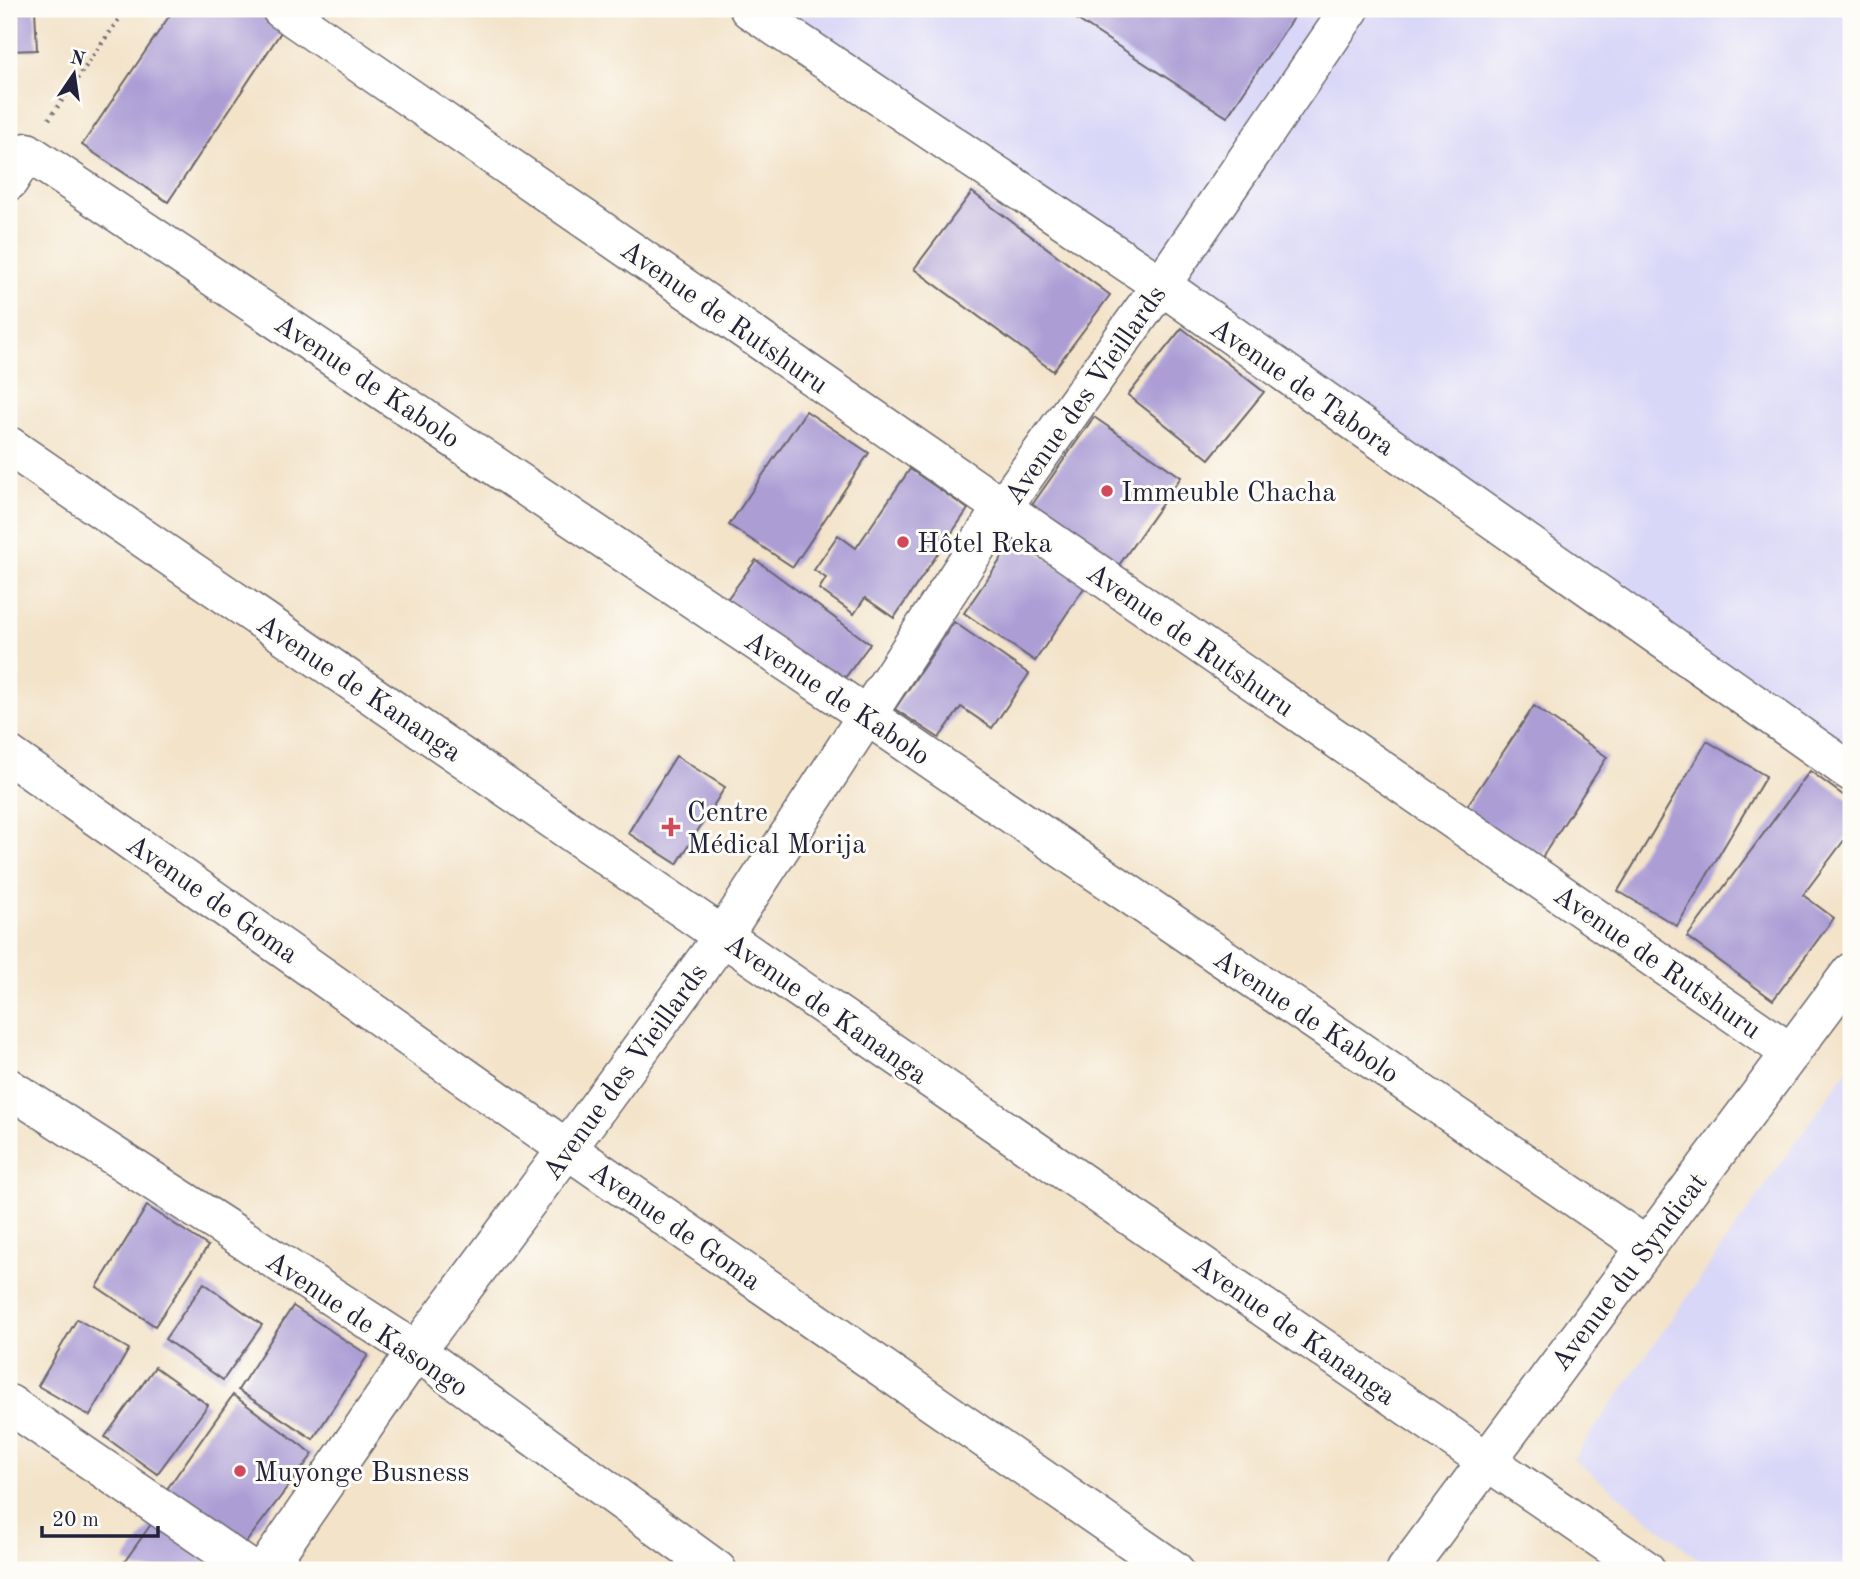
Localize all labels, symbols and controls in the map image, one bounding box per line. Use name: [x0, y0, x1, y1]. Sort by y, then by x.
north arrow: [38, 38, 108, 108]
text: N: [68, 49, 87, 71]
street label: Avenue de Rutshuru: [615, 237, 832, 400]
street label: Avenue des Vieillards: [1000, 281, 1172, 510]
street label: Avenue de Kabolo: [269, 310, 464, 455]
street label: Avenue de Tabora: [1204, 314, 1399, 463]
place label: Immeuble Chacha: [1121, 480, 1336, 508]
marker: Immeuble Chacha: [1099, 483, 1115, 499]
place label: Hôtel Reka: [917, 531, 1053, 559]
marker: Hôtel Reka: [895, 534, 911, 550]
street label: Avenue de Rutshuru: [1081, 560, 1298, 723]
street label: Avenue de Kananga: [251, 611, 466, 768]
street label: Avenue de Kabolo: [739, 627, 934, 772]
place label: Centre Médical Morija: [687, 800, 866, 860]
marker: Centre Médical Morija: [661, 817, 681, 837]
street label: Avenue de Goma: [120, 831, 302, 970]
street label: Avenue de Rutshuru: [1548, 882, 1765, 1045]
street label: Avenue de Kananga: [719, 930, 932, 1091]
street label: Avenue de Kabolo: [1208, 945, 1403, 1090]
street label: Avenue des Vieillards: [539, 959, 714, 1186]
street label: Avenue de Goma: [583, 1158, 765, 1297]
street label: Avenue du Syndicat: [1547, 1169, 1714, 1377]
street label: Avenue de Kasongo: [260, 1248, 473, 1403]
street label: Avenue de Kananga: [1187, 1251, 1400, 1412]
place label: Muyonge Busness: [254, 1460, 470, 1488]
marker: Muyonge Busness: [232, 1463, 248, 1479]
scale bar: [42, 1495, 158, 1539]
text: 20 m: [52, 1510, 99, 1531]

